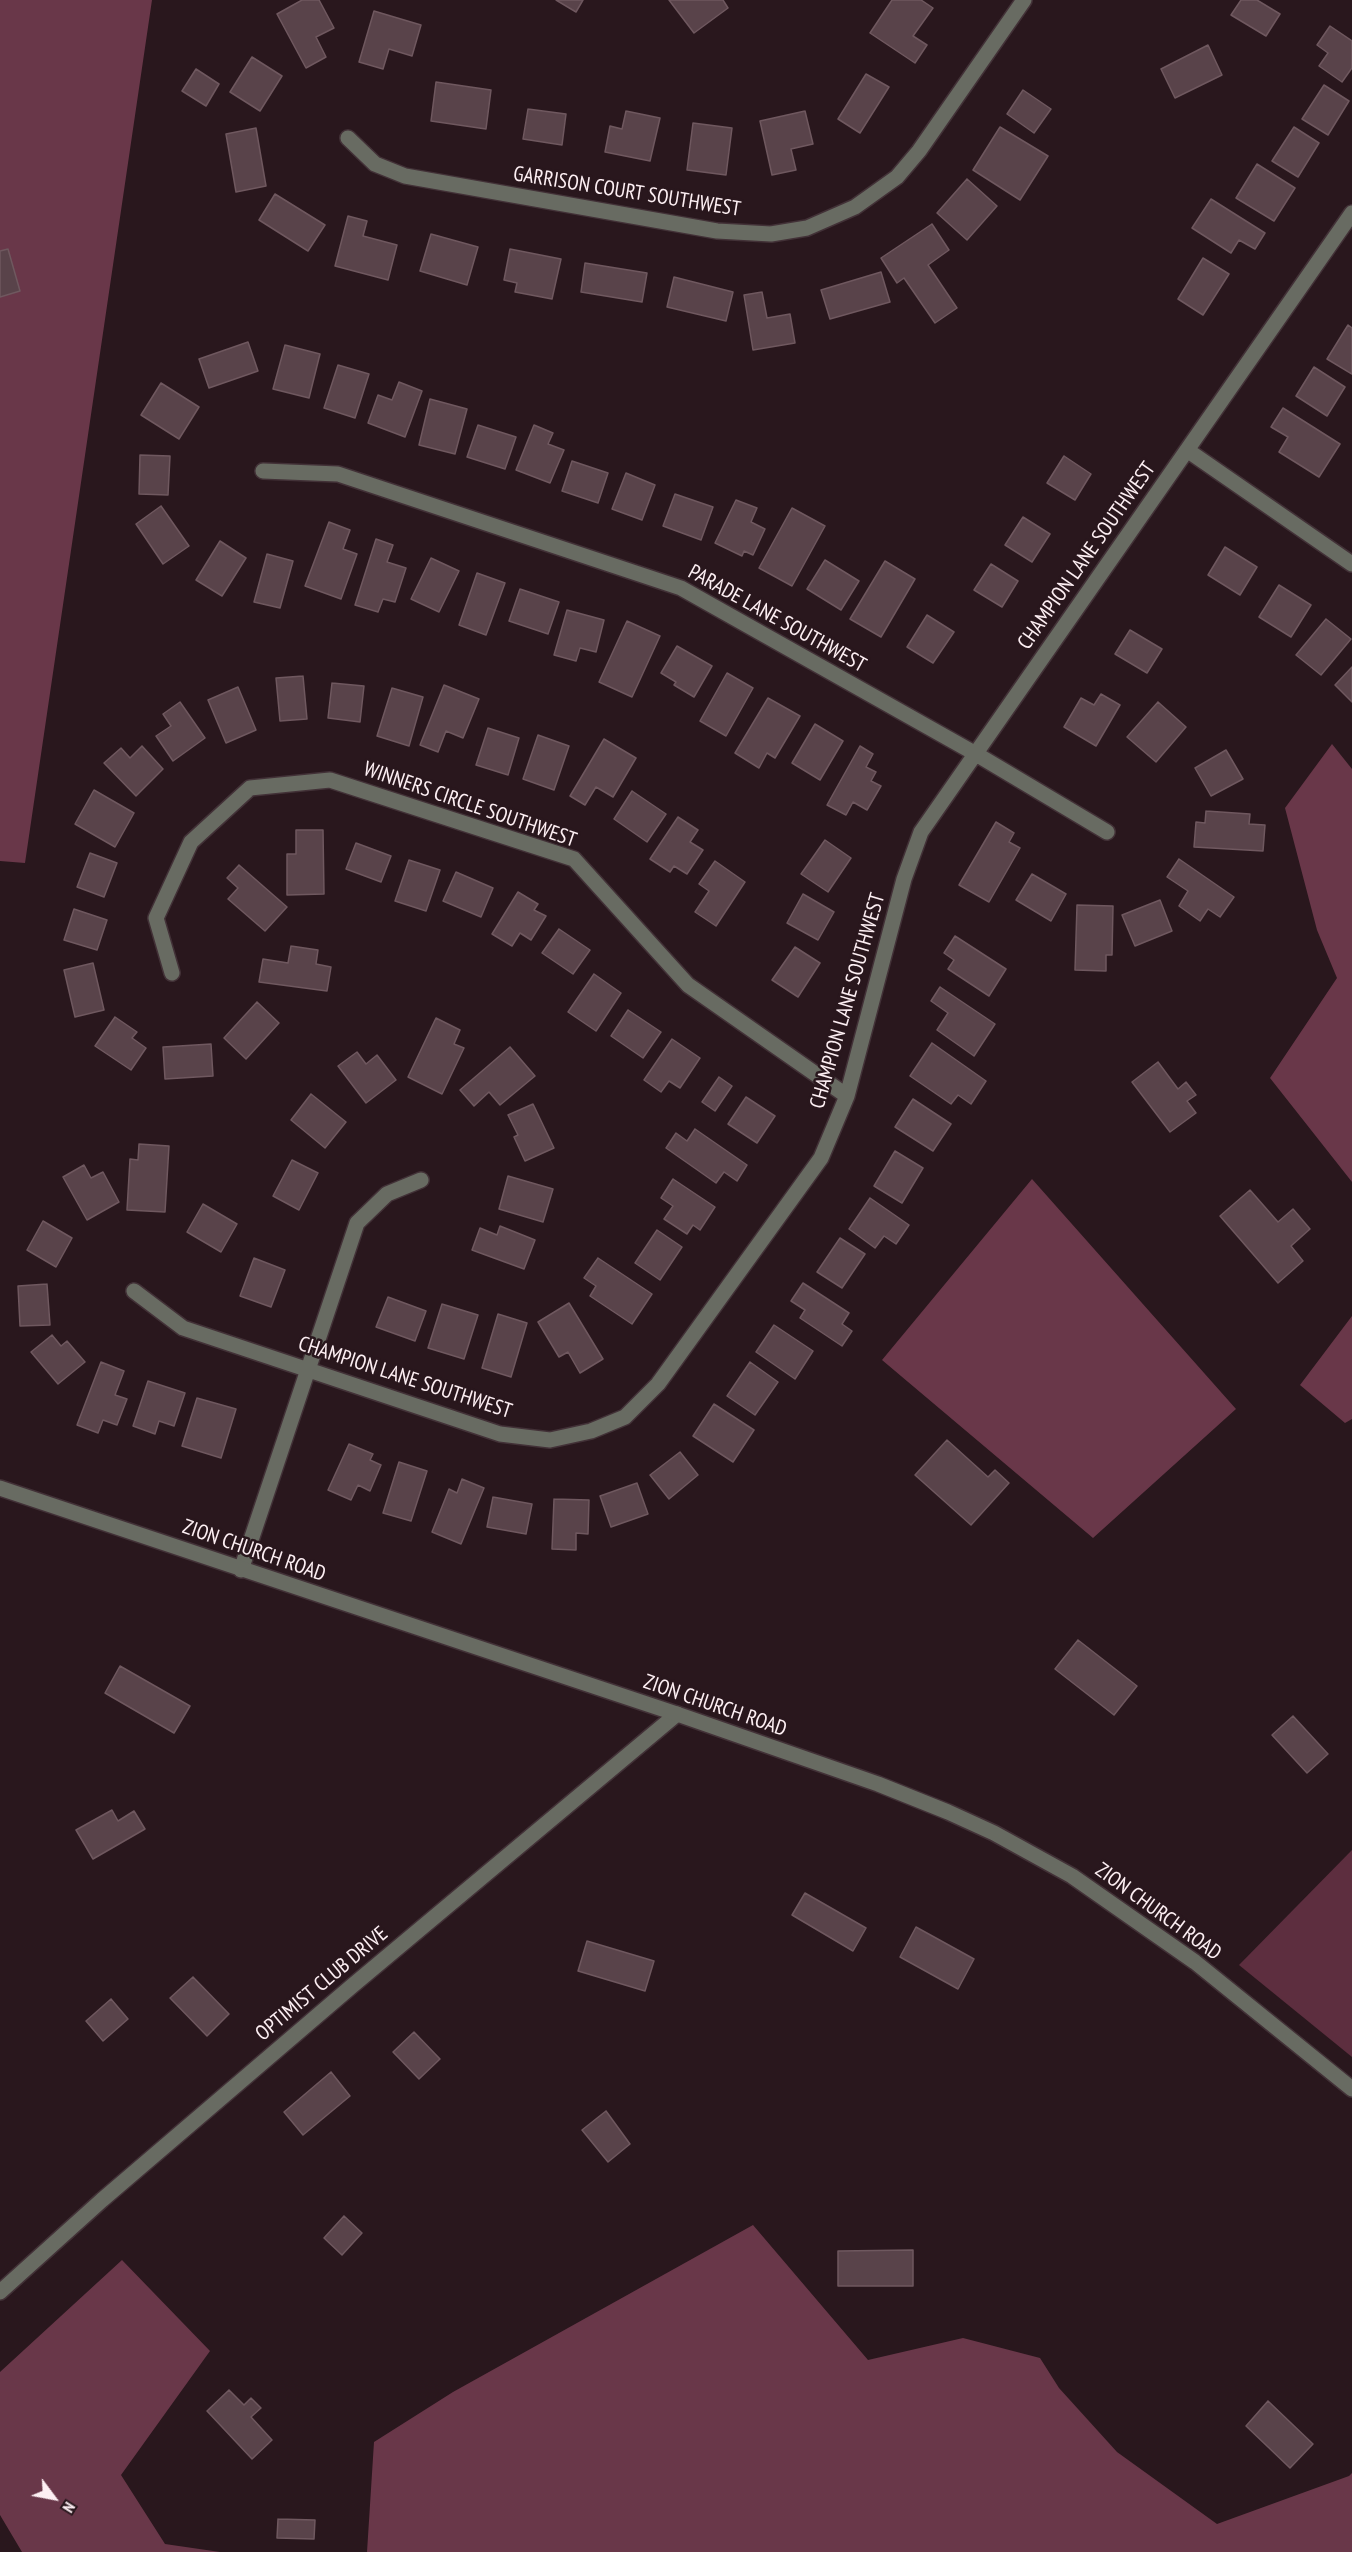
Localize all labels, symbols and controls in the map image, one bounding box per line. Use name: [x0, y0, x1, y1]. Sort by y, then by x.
street label: GARRISON COURT SOUTHWEST: [512, 162, 742, 222]
street label: CHAMPION LANE SOUTHWEST: [1013, 457, 1161, 655]
street label: PARADE LANE SOUTHWEST: [684, 560, 870, 678]
street label: WINNERS CIRCLE SOUTHWEST: [360, 757, 580, 853]
street label: CHAMPION LANE SOUTHWEST: [805, 890, 891, 1112]
street label: CHAMPION LANE SOUTHWEST: [295, 1332, 515, 1424]
street label: ZION CHURCH ROAD: [179, 1515, 329, 1587]
street label: ZION CHURCH ROAD: [640, 1670, 790, 1742]
street label: ZION CHURCH ROAD: [1090, 1858, 1226, 1966]
street label: OPTIMIST CLUB DRIVE: [251, 1921, 393, 2047]
north arrow: [24, 2468, 84, 2528]
text: N: [58, 2499, 80, 2516]

